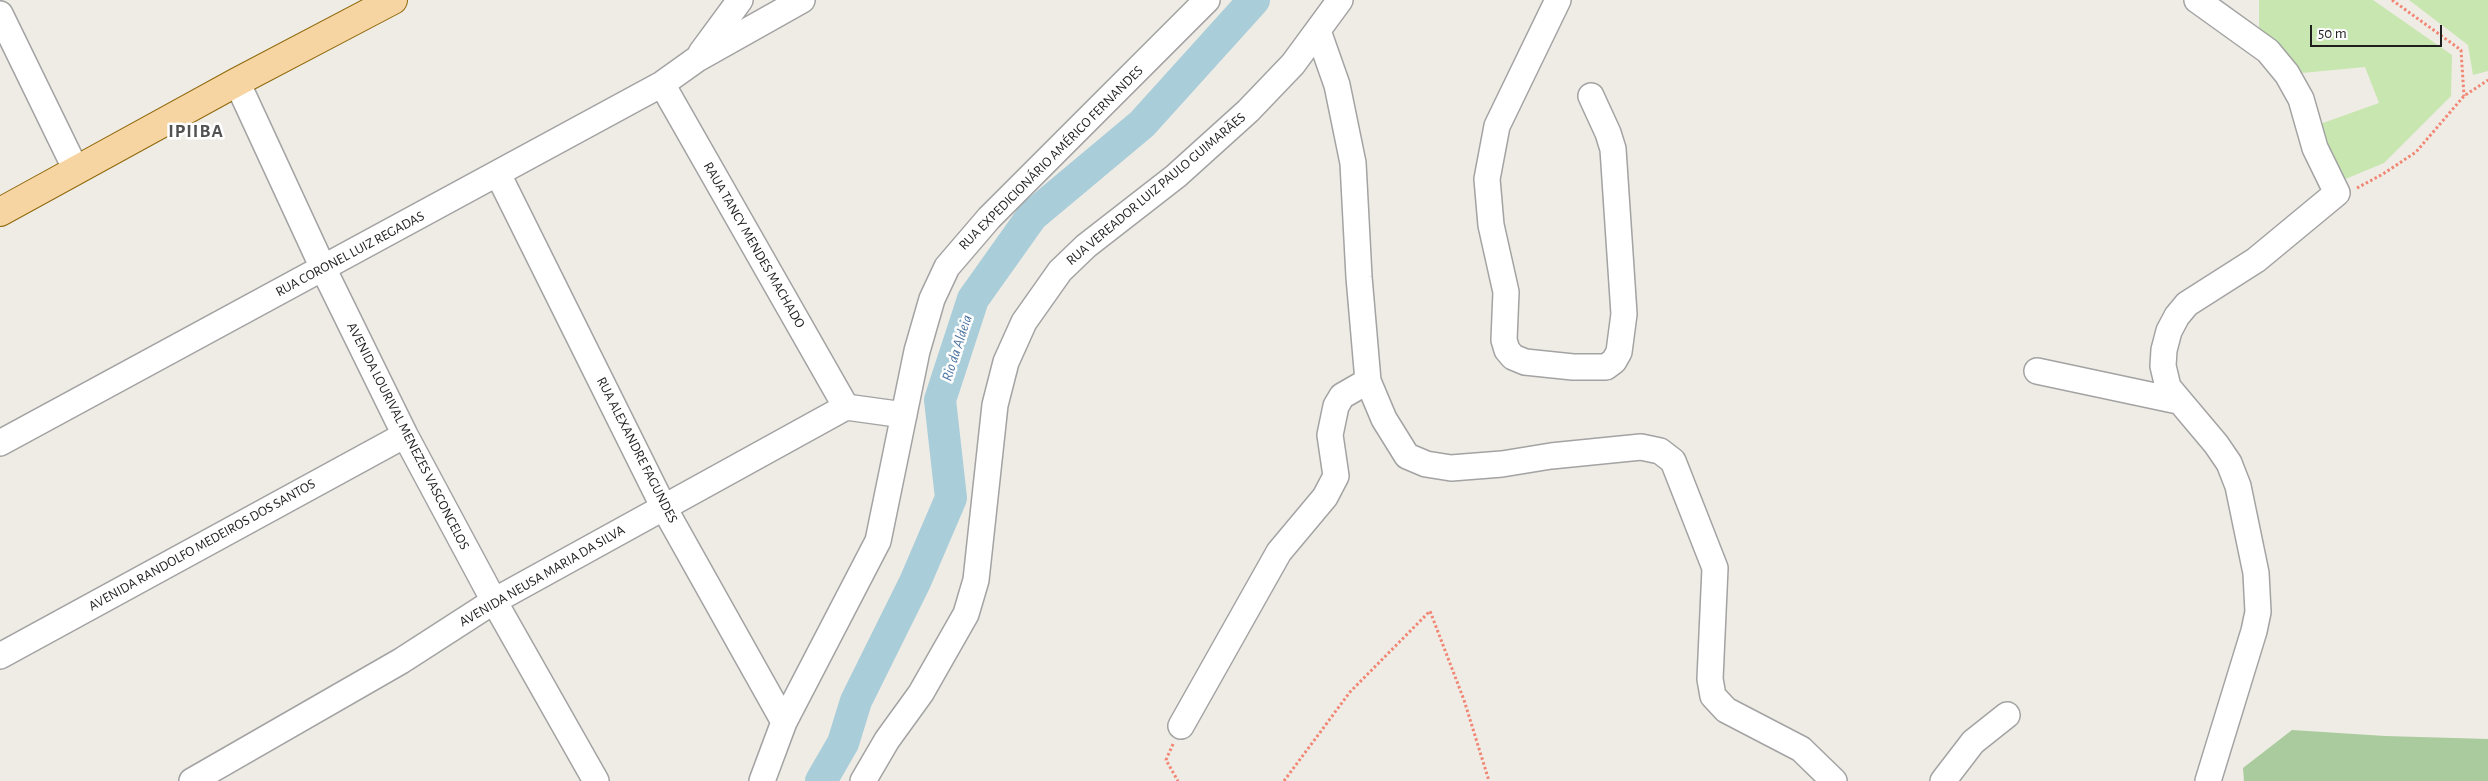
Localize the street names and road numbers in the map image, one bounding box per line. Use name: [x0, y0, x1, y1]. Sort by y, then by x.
street label: RUA EXPEDICIONÁRIO AMÉRICO FERNANDES: [955, 62, 1147, 254]
street label: RUA VEREADOR LUIZ PAULO GUIMARÃES: [1063, 109, 1249, 269]
street label: RAUA TANCY MENDES MACHADO: [699, 159, 809, 331]
street label: RUA CORONEL LUIZ REGADAS: [273, 208, 427, 300]
street label: AVENIDA LOURIVAL MENEZES VASCONCELOS: [343, 320, 473, 552]
street label: RUA ALEXANDRE FAGUNDES: [593, 374, 681, 526]
street label: AVENIDA RANDOLFO MEDEIROS DOS SANTOS: [86, 475, 318, 615]
street label: AVENIDA NEUSA MARIA DA SILVA: [456, 522, 628, 630]

